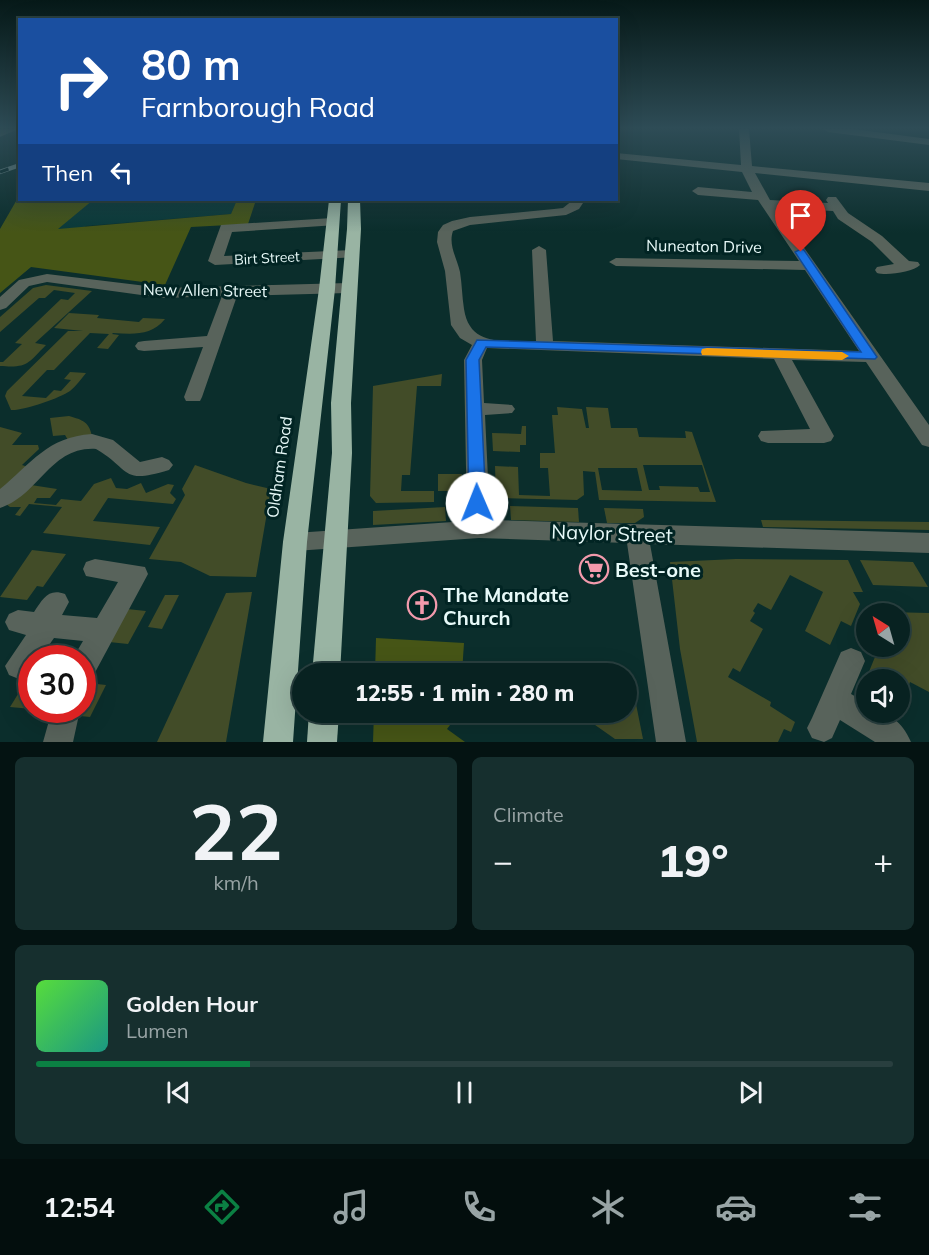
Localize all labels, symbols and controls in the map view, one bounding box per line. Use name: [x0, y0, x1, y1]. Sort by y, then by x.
text: 80 m: [141, 38, 241, 91]
icon: right: [42, 42, 120, 120]
text: Farnborough Road: [141, 90, 375, 124]
icon: left: [105, 156, 138, 189]
text: Then: [42, 159, 93, 187]
pin: [775, 190, 826, 252]
icon: arrive: [784, 199, 817, 232]
street label: Nuneaton Drive: [646, 235, 762, 257]
street label: Birt Street: [234, 247, 300, 269]
street label: New Allen Street: [143, 279, 268, 301]
street label: Oldham Road: [262, 415, 296, 519]
position arrow: [445, 471, 509, 535]
street label: Naylor Street: [551, 518, 673, 548]
supermarket icon: Best-one: [578, 553, 610, 585]
place label: Best-one: [615, 557, 701, 582]
place label: The Mandate Church: [443, 582, 569, 630]
church icon: The Mandate Church: [406, 589, 438, 621]
north arrow: [856, 603, 910, 657]
map controls: [856, 603, 910, 723]
speed limit sign: 30: [18, 645, 96, 723]
button: sound: [856, 669, 910, 723]
text: 12:55 · 1 min · 280 m: [355, 679, 574, 707]
text: 22: [189, 782, 283, 880]
text: Climate: [493, 802, 564, 827]
text: 19°: [657, 832, 729, 888]
text: −: [493, 840, 513, 881]
text: +: [873, 840, 893, 881]
text: km/h: [213, 870, 259, 895]
text: Golden Hour: [126, 990, 258, 1018]
text: Lumen: [126, 1018, 188, 1043]
icon: previous: [162, 1076, 195, 1109]
icon: pause: [448, 1076, 481, 1109]
icon: next: [734, 1076, 767, 1109]
icon: directions: [201, 1186, 243, 1228]
icon: music: [330, 1186, 372, 1228]
icon: phone: [458, 1186, 500, 1228]
icon: climate: [587, 1186, 629, 1228]
icon: car: [715, 1186, 757, 1228]
icon: filters: [844, 1186, 886, 1228]
text: 12:54: [43, 1190, 115, 1224]

